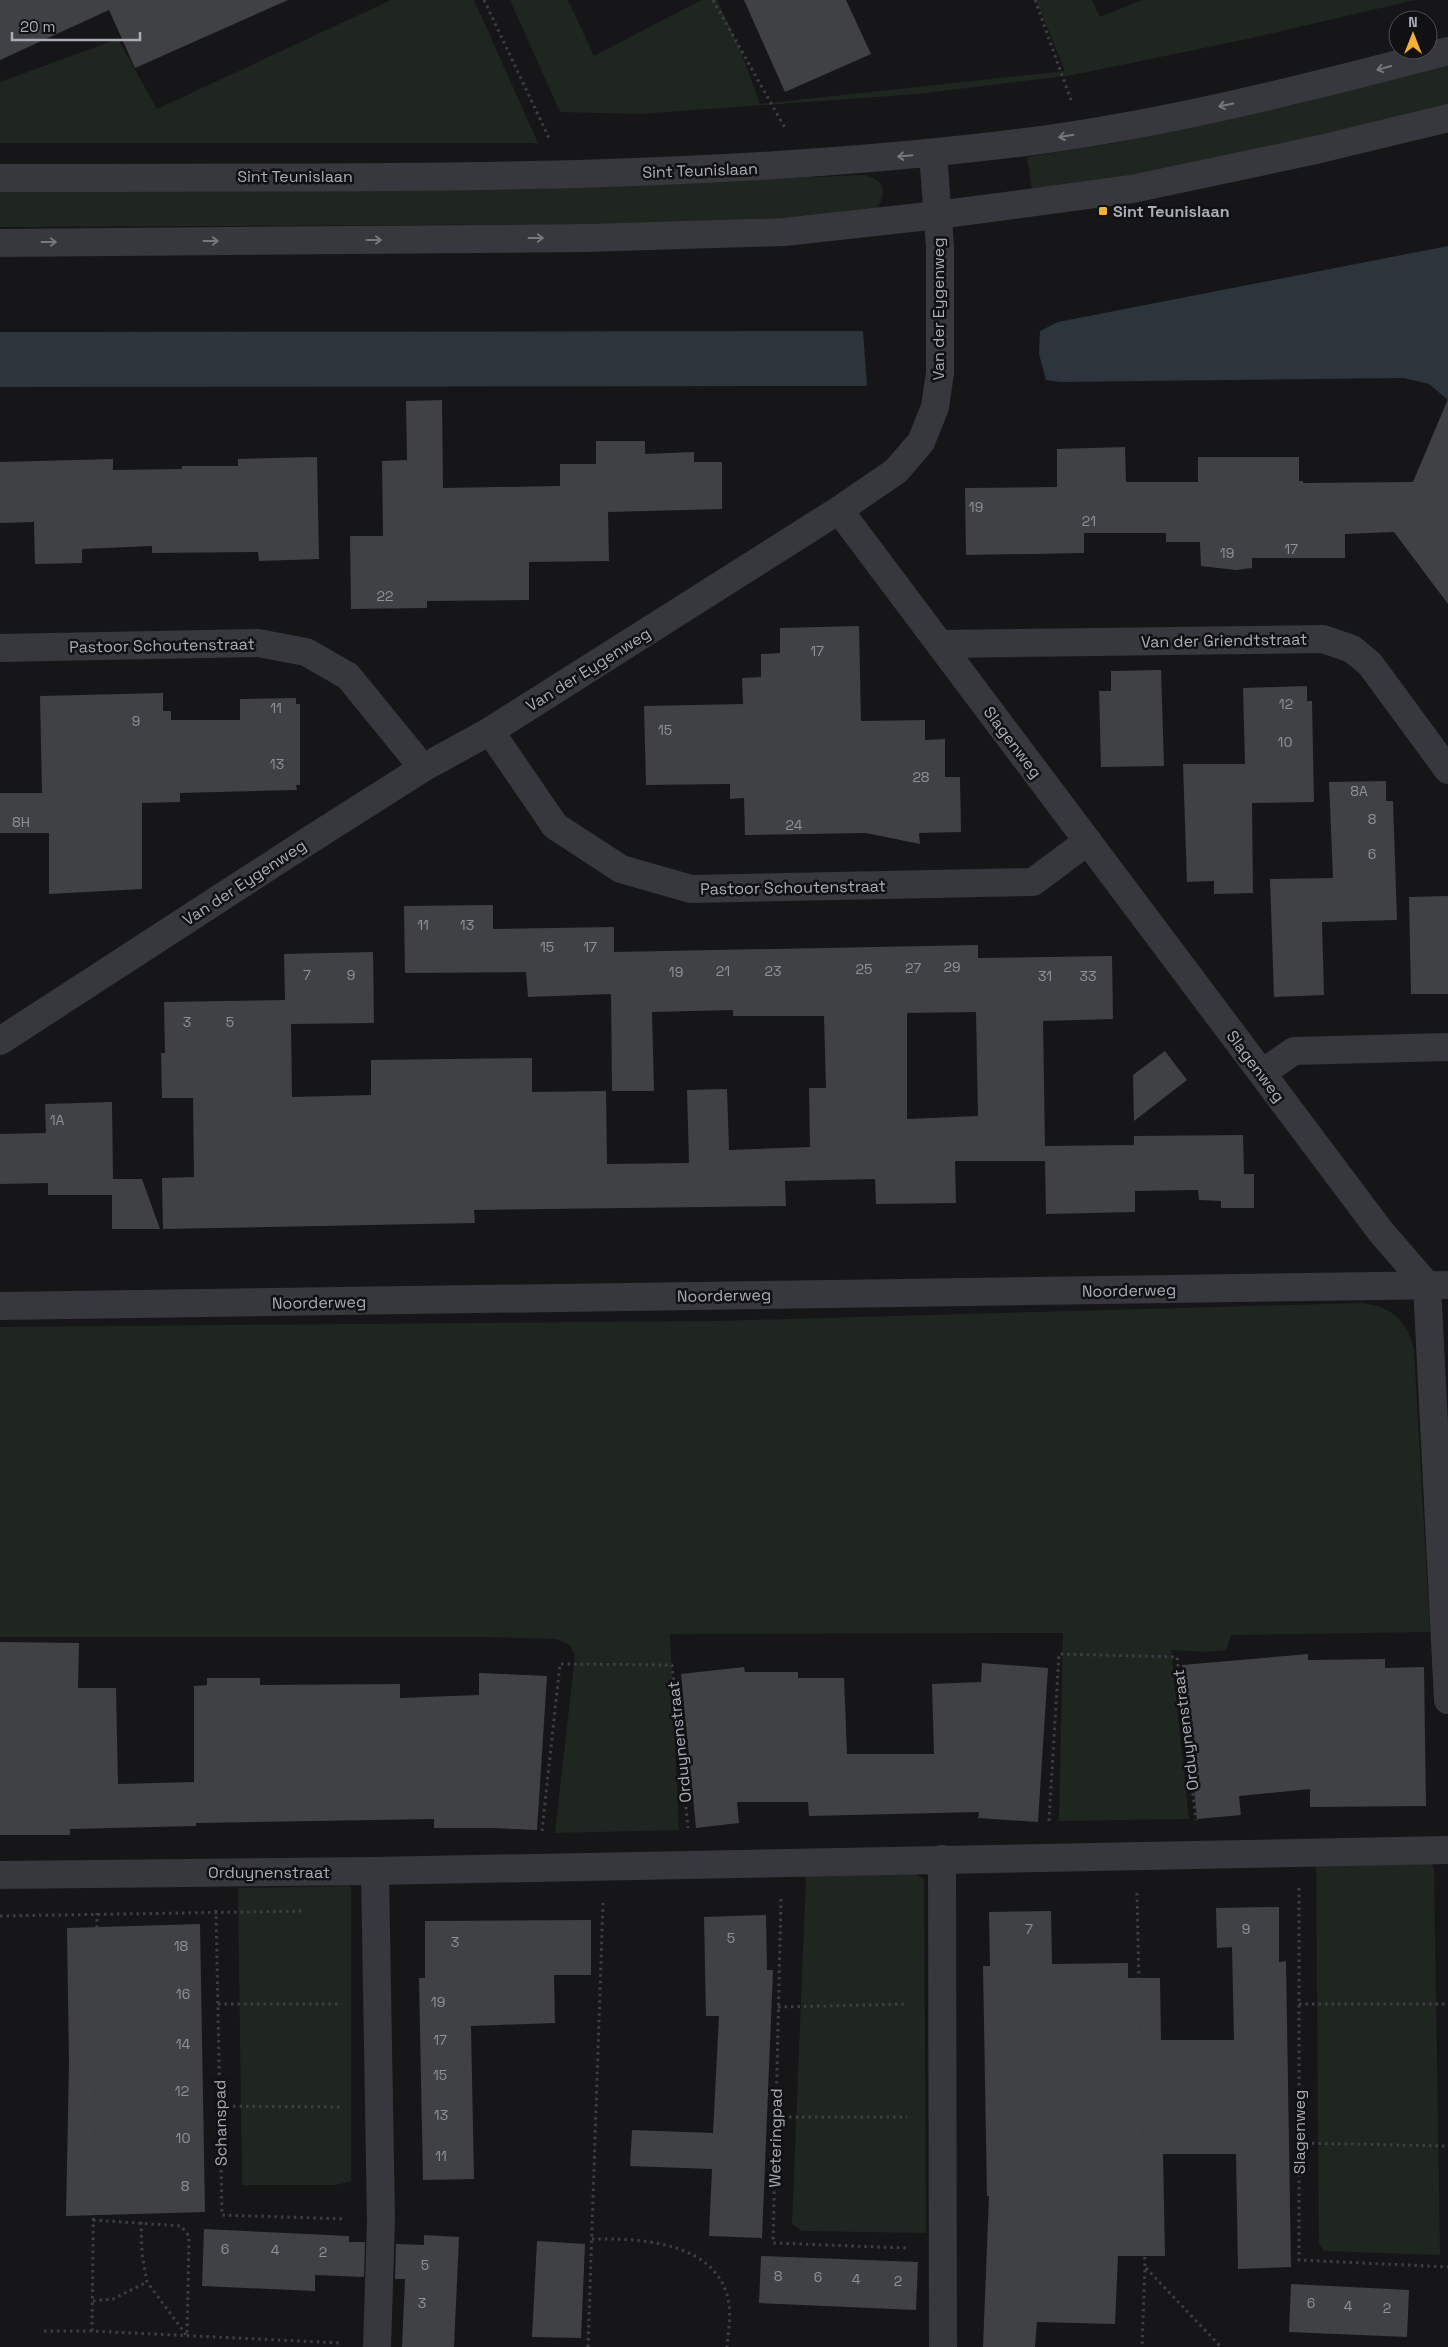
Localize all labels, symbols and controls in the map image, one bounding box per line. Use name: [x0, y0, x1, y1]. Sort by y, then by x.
scale bar: [12, 10, 140, 42]
north arrow: [1388, 10, 1438, 60]
text: N: [1408, 13, 1418, 31]
text: 20 m: [20, 17, 55, 36]
one-way arrow: [1376, 64, 1392, 73]
one-way arrow: [1218, 101, 1234, 111]
one-way arrow: [1059, 131, 1075, 141]
one-way arrow: [897, 151, 913, 160]
street label: Sint Teunislaan: [642, 158, 758, 183]
street label: Sint Teunislaan: [237, 166, 353, 187]
place label: Sint Teunislaan: [1113, 201, 1230, 222]
marker: Sint Teunislaan: [1097, 205, 1109, 217]
one-way arrow: [528, 234, 544, 243]
one-way arrow: [365, 235, 381, 245]
one-way arrow: [202, 236, 219, 246]
one-way arrow: [40, 237, 56, 247]
street label: Van der Eygenweg: [928, 237, 949, 381]
house number: 19: [969, 498, 983, 516]
house number: 21: [1082, 512, 1096, 530]
house number: 17: [1284, 540, 1298, 558]
house number: 19: [1220, 544, 1234, 562]
house number: 22: [377, 587, 393, 605]
street label: Van der Eygenweg: [522, 623, 654, 716]
street label: Van der Griendtstraat: [1141, 629, 1307, 652]
street label: Pastoor Schoutenstraat: [69, 633, 255, 658]
house number: 17: [810, 642, 824, 660]
house number: 12: [1279, 695, 1293, 713]
house number: 11: [270, 699, 282, 717]
street label: Slagenweg: [979, 702, 1046, 782]
house number: 9: [132, 712, 140, 730]
house number: 15: [658, 721, 672, 739]
house number: 10: [1278, 733, 1292, 751]
house number: 13: [270, 755, 284, 773]
house number: 28: [912, 768, 930, 786]
house number: 8A: [1350, 782, 1368, 800]
house number: 8: [1368, 810, 1377, 828]
house number: 8H: [12, 813, 30, 831]
house number: 24: [786, 816, 803, 834]
street label: Van der Eygenweg: [179, 835, 310, 930]
house number: 6: [1368, 845, 1376, 863]
street label: Pastoor Schoutenstraat: [700, 875, 886, 900]
house number: 11: [417, 916, 429, 934]
house number: 13: [460, 916, 474, 934]
house number: 15: [540, 938, 554, 956]
house number: 17: [583, 938, 597, 956]
house number: 29: [944, 958, 960, 976]
house number: 27: [905, 959, 921, 977]
house number: 25: [856, 960, 872, 978]
house number: 21: [716, 962, 730, 980]
house number: 23: [765, 962, 781, 980]
house number: 19: [669, 963, 683, 981]
house number: 7: [303, 966, 311, 984]
house number: 9: [347, 966, 355, 984]
house number: 31: [1038, 967, 1052, 985]
house number: 33: [1080, 967, 1096, 985]
house number: 3: [183, 1013, 191, 1031]
house number: 5: [226, 1013, 234, 1031]
street label: Slagenweg: [1222, 1026, 1289, 1106]
house number: 1A: [50, 1111, 65, 1129]
street label: Noorderweg: [1082, 1279, 1176, 1302]
street label: Noorderweg: [677, 1284, 771, 1307]
street label: Noorderweg: [272, 1291, 366, 1314]
street label: Orduynenstraat: [1168, 1668, 1203, 1792]
street label: Orduynenstraat: [663, 1680, 696, 1804]
street label: Orduynenstraat: [208, 1862, 330, 1883]
house number: 7: [1025, 1920, 1033, 1938]
house number: 9: [1242, 1920, 1250, 1938]
house number: 5: [727, 1929, 735, 1947]
house number: 3: [451, 1933, 459, 1951]
house number: 18: [174, 1937, 189, 1955]
house number: 16: [176, 1985, 190, 2003]
house number: 19: [431, 1993, 445, 2011]
house number: 17: [433, 2031, 447, 2049]
house number: 14: [176, 2035, 191, 2053]
house number: 15: [433, 2066, 447, 2084]
street label: Schanspad: [209, 2080, 232, 2166]
house number: 12: [175, 2082, 189, 2100]
street label: Weteringpad: [764, 2088, 787, 2188]
street label: Slagenweg: [1289, 2090, 1310, 2174]
house number: 13: [434, 2106, 448, 2124]
house number: 10: [176, 2129, 190, 2147]
house number: 11: [435, 2147, 447, 2165]
house number: 8: [181, 2177, 190, 2195]
house number: 6: [221, 2240, 229, 2258]
house number: 4: [271, 2241, 280, 2259]
house number: 2: [319, 2243, 327, 2261]
house number: 5: [421, 2256, 429, 2274]
house number: 8: [774, 2267, 783, 2285]
house number: 6: [814, 2268, 822, 2286]
house number: 4: [852, 2270, 861, 2288]
house number: 2: [894, 2272, 902, 2290]
house number: 3: [418, 2294, 426, 2312]
house number: 6: [1307, 2294, 1315, 2312]
house number: 4: [1344, 2297, 1353, 2315]
house number: 2: [1383, 2299, 1391, 2317]

